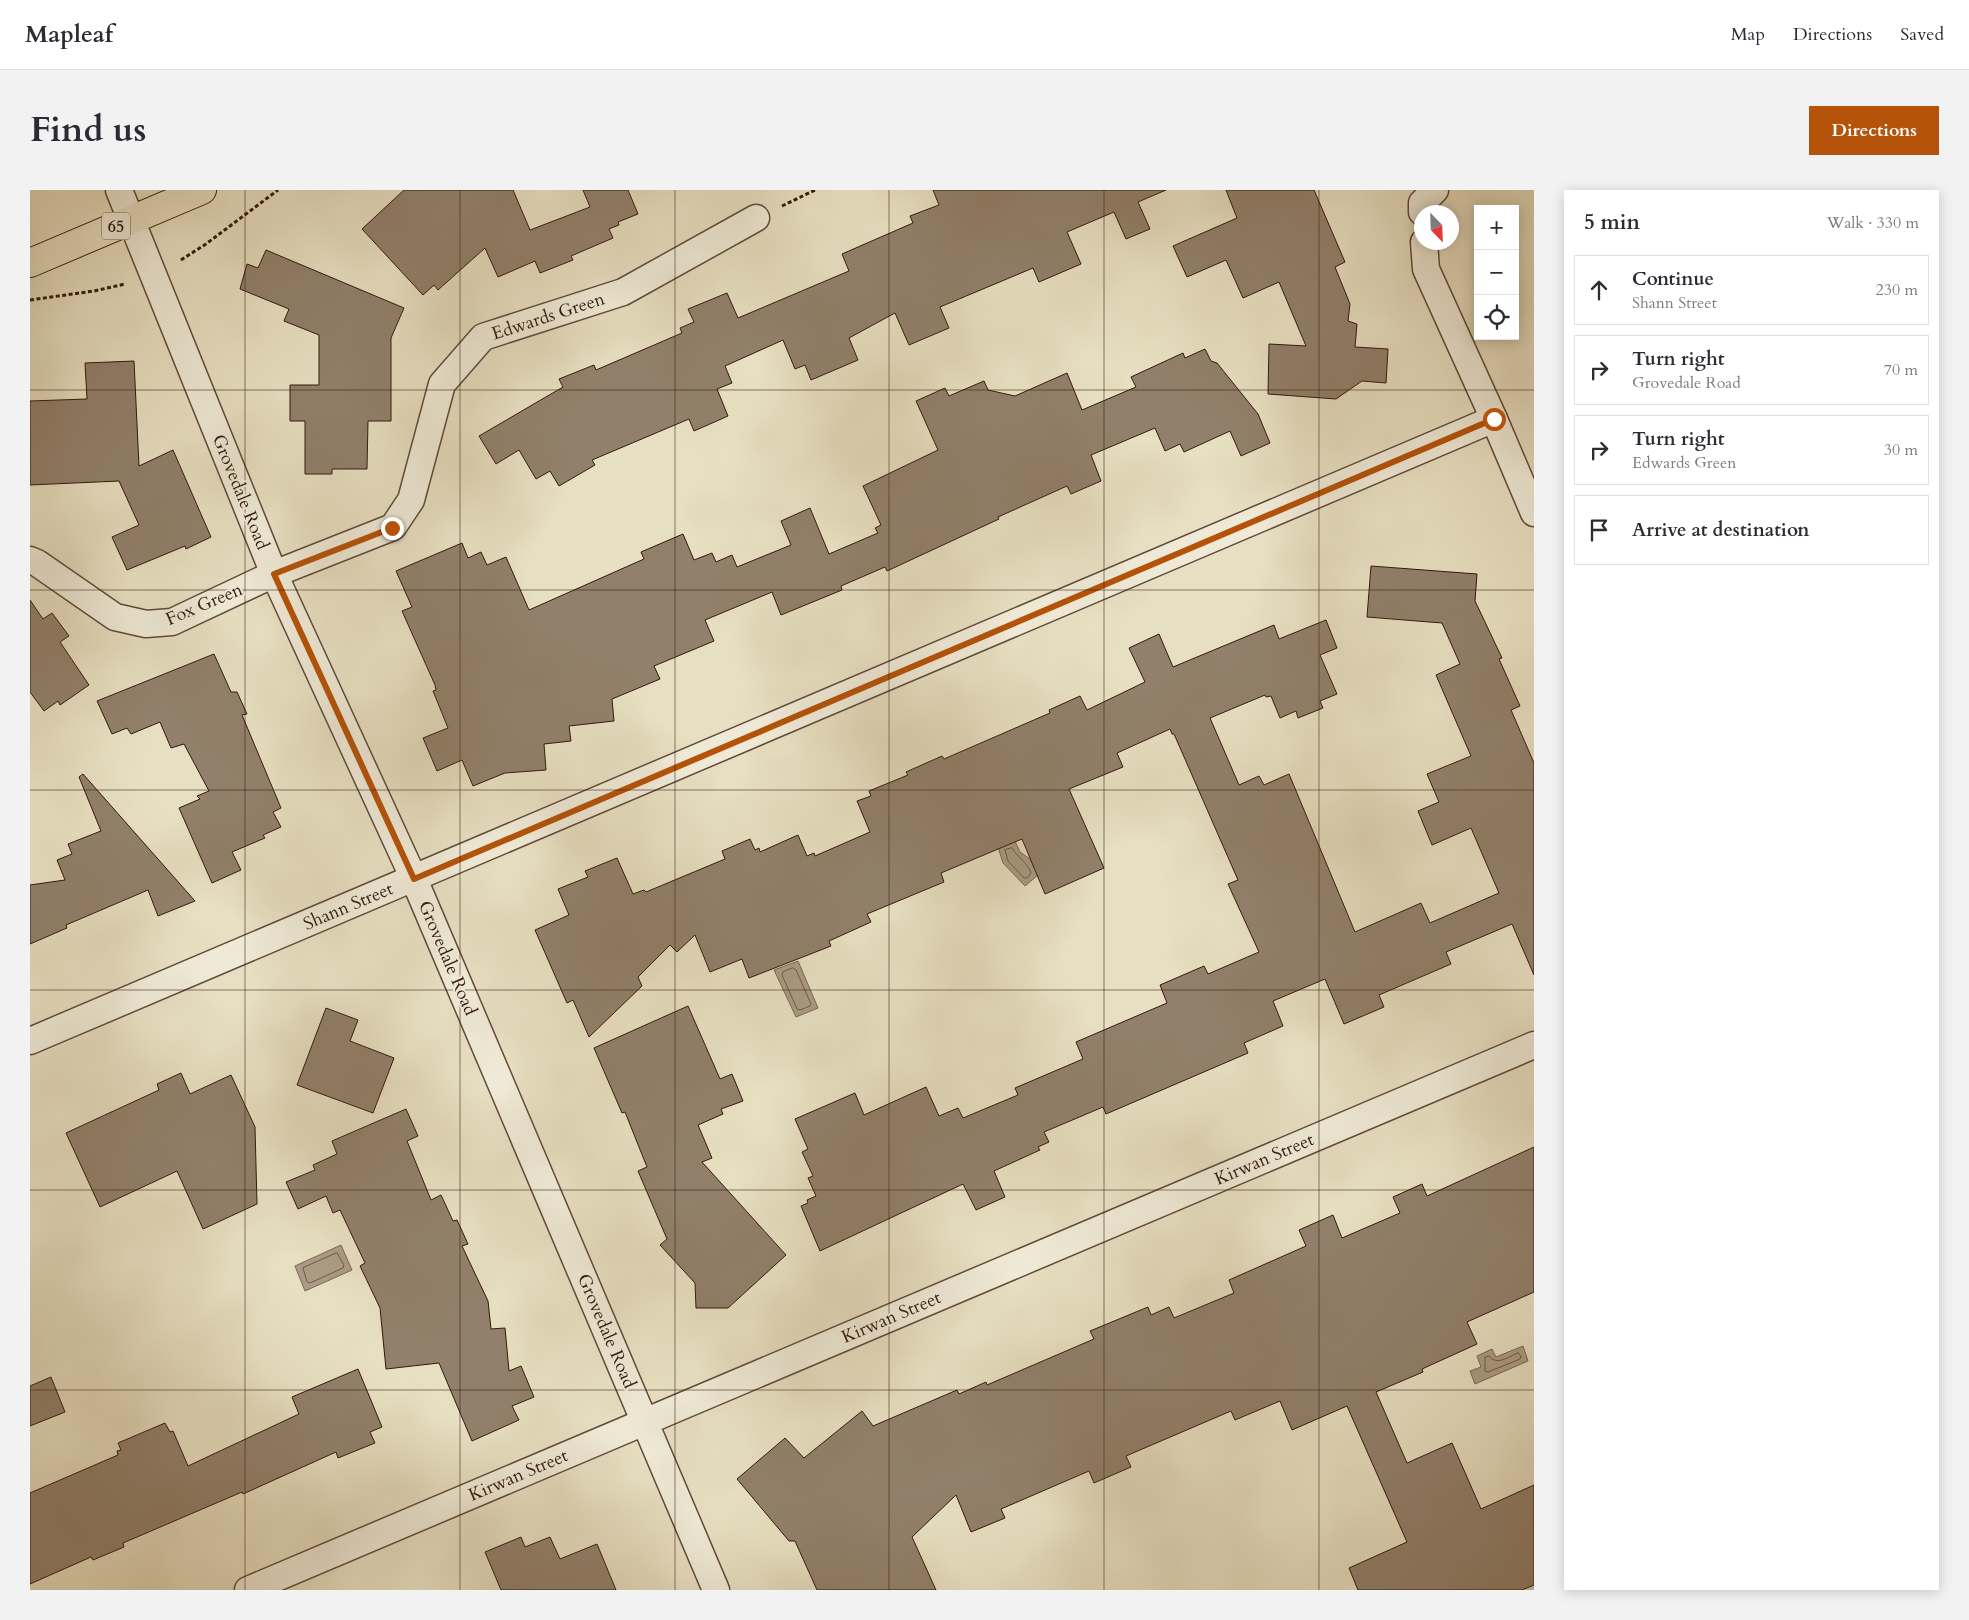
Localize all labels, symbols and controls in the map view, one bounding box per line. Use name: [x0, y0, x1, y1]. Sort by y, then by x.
text: Mapleaf: [25, 18, 113, 51]
text: Map: [1731, 22, 1765, 47]
text: Directions: [1793, 22, 1872, 47]
text: Saved: [1900, 22, 1944, 47]
text: Find us: [30, 106, 146, 154]
button: Directions: [1809, 106, 1939, 155]
north arrow: [1414, 205, 1459, 250]
map controls: [1474, 205, 1519, 340]
button: +: [1474, 205, 1519, 250]
text: 5 min: [1584, 208, 1640, 237]
road number: 65: [102, 212, 130, 240]
text: Walk · 330 m: [1827, 212, 1919, 234]
button: −: [1474, 250, 1519, 295]
text: Continue: [1632, 266, 1714, 292]
icon: ahead: [1585, 276, 1613, 304]
text: 230 m: [1876, 279, 1918, 301]
street label: Edwards Green: [489, 286, 609, 346]
text: Shann Street: [1632, 292, 1717, 314]
button: locate: [1474, 295, 1519, 340]
text: Turn right: [1632, 346, 1724, 372]
icon: right: [1585, 356, 1613, 384]
text: 70 m: [1884, 359, 1918, 381]
text: Grovedale Road: [1632, 372, 1741, 394]
route start: [1483, 408, 1506, 431]
text: Turn right: [1632, 426, 1724, 452]
street label: Grovedale Road: [206, 431, 275, 554]
icon: right: [1585, 436, 1613, 464]
text: 30 m: [1884, 439, 1918, 461]
text: Edwards Green: [1632, 452, 1736, 474]
icon: arrive: [1585, 516, 1613, 544]
route end: [381, 517, 404, 540]
text: Arrive at destination: [1632, 517, 1809, 543]
street label: Fox Green: [162, 577, 247, 632]
street label: Shann Street: [299, 876, 397, 937]
street label: Grovedale Road: [412, 897, 483, 1020]
street label: Kirwan Street: [1211, 1127, 1318, 1192]
street label: Grovedale Road: [571, 1270, 642, 1393]
street label: Kirwan Street: [838, 1285, 945, 1350]
street label: Kirwan Street: [465, 1443, 572, 1508]

